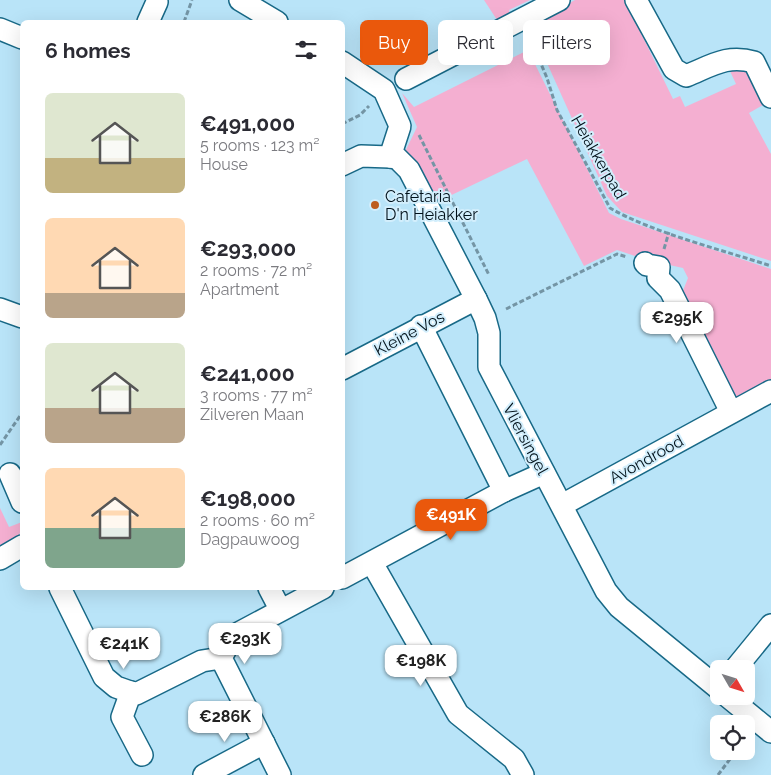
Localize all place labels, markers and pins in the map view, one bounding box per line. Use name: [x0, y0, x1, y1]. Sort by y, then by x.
place label: Cafetaria D'n Heiakker: [385, 187, 478, 224]
marker: Cafetaria D'n Heiakker: [369, 199, 381, 211]
pin: €295K: [642, 302, 712, 344]
pin: €491K: [416, 498, 486, 541]
pin: €293K: [210, 622, 280, 665]
pin: €241K: [89, 628, 159, 670]
pin: €198K: [386, 644, 456, 687]
pin: €286K: [190, 700, 260, 743]

